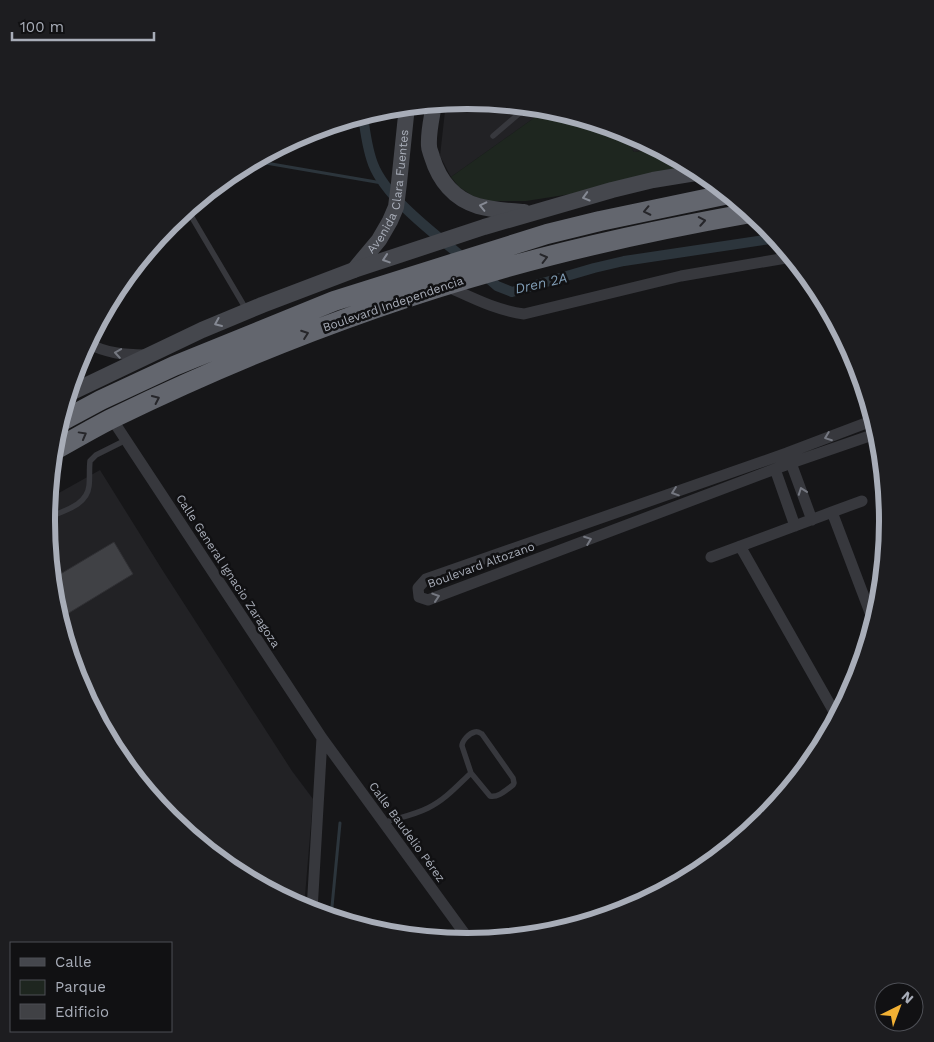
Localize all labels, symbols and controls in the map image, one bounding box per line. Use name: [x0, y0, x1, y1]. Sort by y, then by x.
scale bar: [12, 10, 155, 42]
text: 100 m: [20, 18, 64, 36]
street label: Avenida Clara Fuentes: [364, 129, 412, 256]
one-way arrow: [582, 192, 590, 202]
one-way arrow: [478, 201, 487, 212]
one-way arrow: [642, 205, 651, 216]
one-way arrow: [698, 217, 707, 227]
one-way arrow: [382, 253, 391, 263]
one-way arrow: [540, 253, 549, 264]
water label: Dren 2A: [513, 269, 569, 297]
street label: Boulevard Independencia: [321, 273, 465, 335]
one-way arrow: [214, 317, 223, 327]
one-way arrow: [301, 330, 309, 340]
one-way arrow: [113, 349, 122, 359]
one-way arrow: [151, 394, 160, 405]
one-way arrow: [77, 431, 86, 441]
one-way arrow: [824, 431, 833, 441]
one-way arrow: [671, 486, 680, 496]
one-way arrow: [798, 488, 808, 496]
street label: Calle General Ignacio Zaragoza: [173, 492, 283, 650]
one-way arrow: [583, 536, 592, 546]
street label: Boulevard Altozano: [426, 539, 536, 591]
one-way arrow: [431, 593, 439, 603]
street label: Calle Baudelio Pérez: [366, 779, 448, 885]
legend: [10, 942, 172, 1032]
text: Calle: [55, 953, 92, 971]
text: Parque: [55, 978, 106, 996]
north arrow: [874, 982, 924, 1032]
text: N: [898, 988, 917, 1007]
text: Edificio: [55, 1003, 109, 1021]

